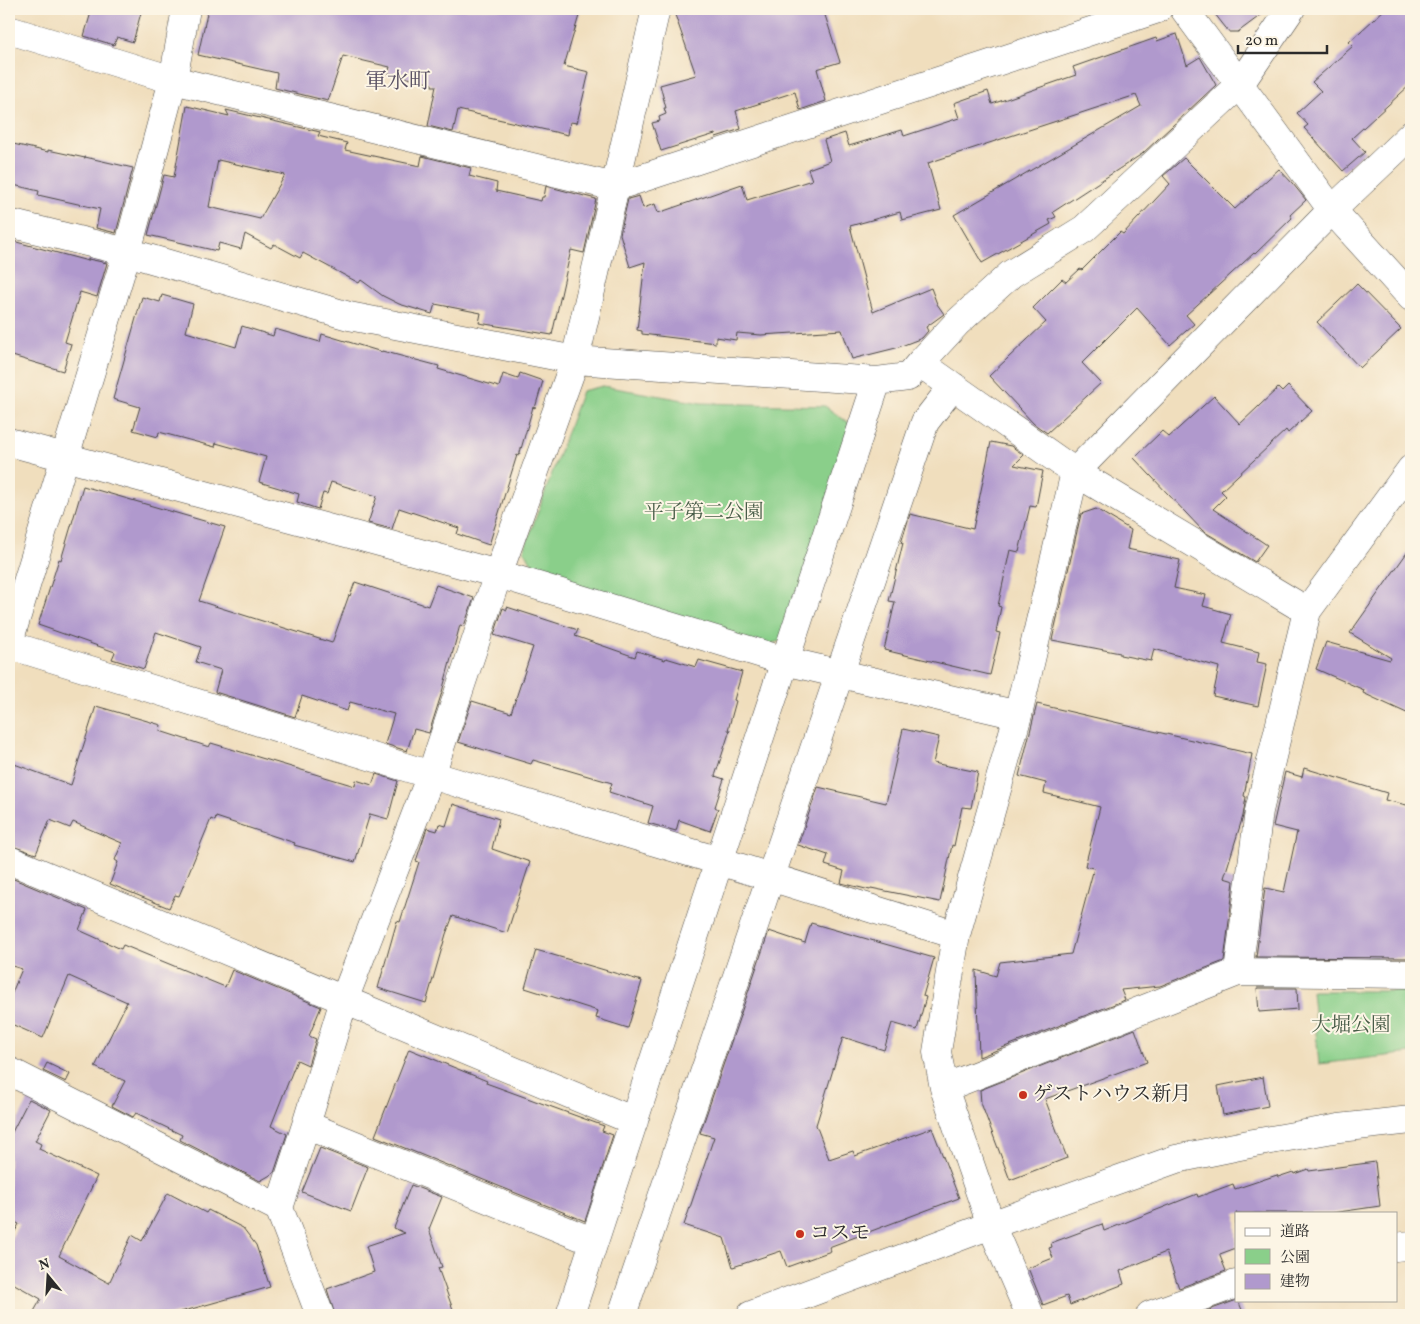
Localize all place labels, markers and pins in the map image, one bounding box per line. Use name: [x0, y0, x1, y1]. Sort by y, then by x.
place label: ゲストハウス新月: [1033, 1081, 1191, 1109]
marker: ゲストハウス新月: [1017, 1089, 1029, 1101]
place label: コスモ: [810, 1220, 870, 1248]
marker: コスモ: [794, 1228, 806, 1240]

